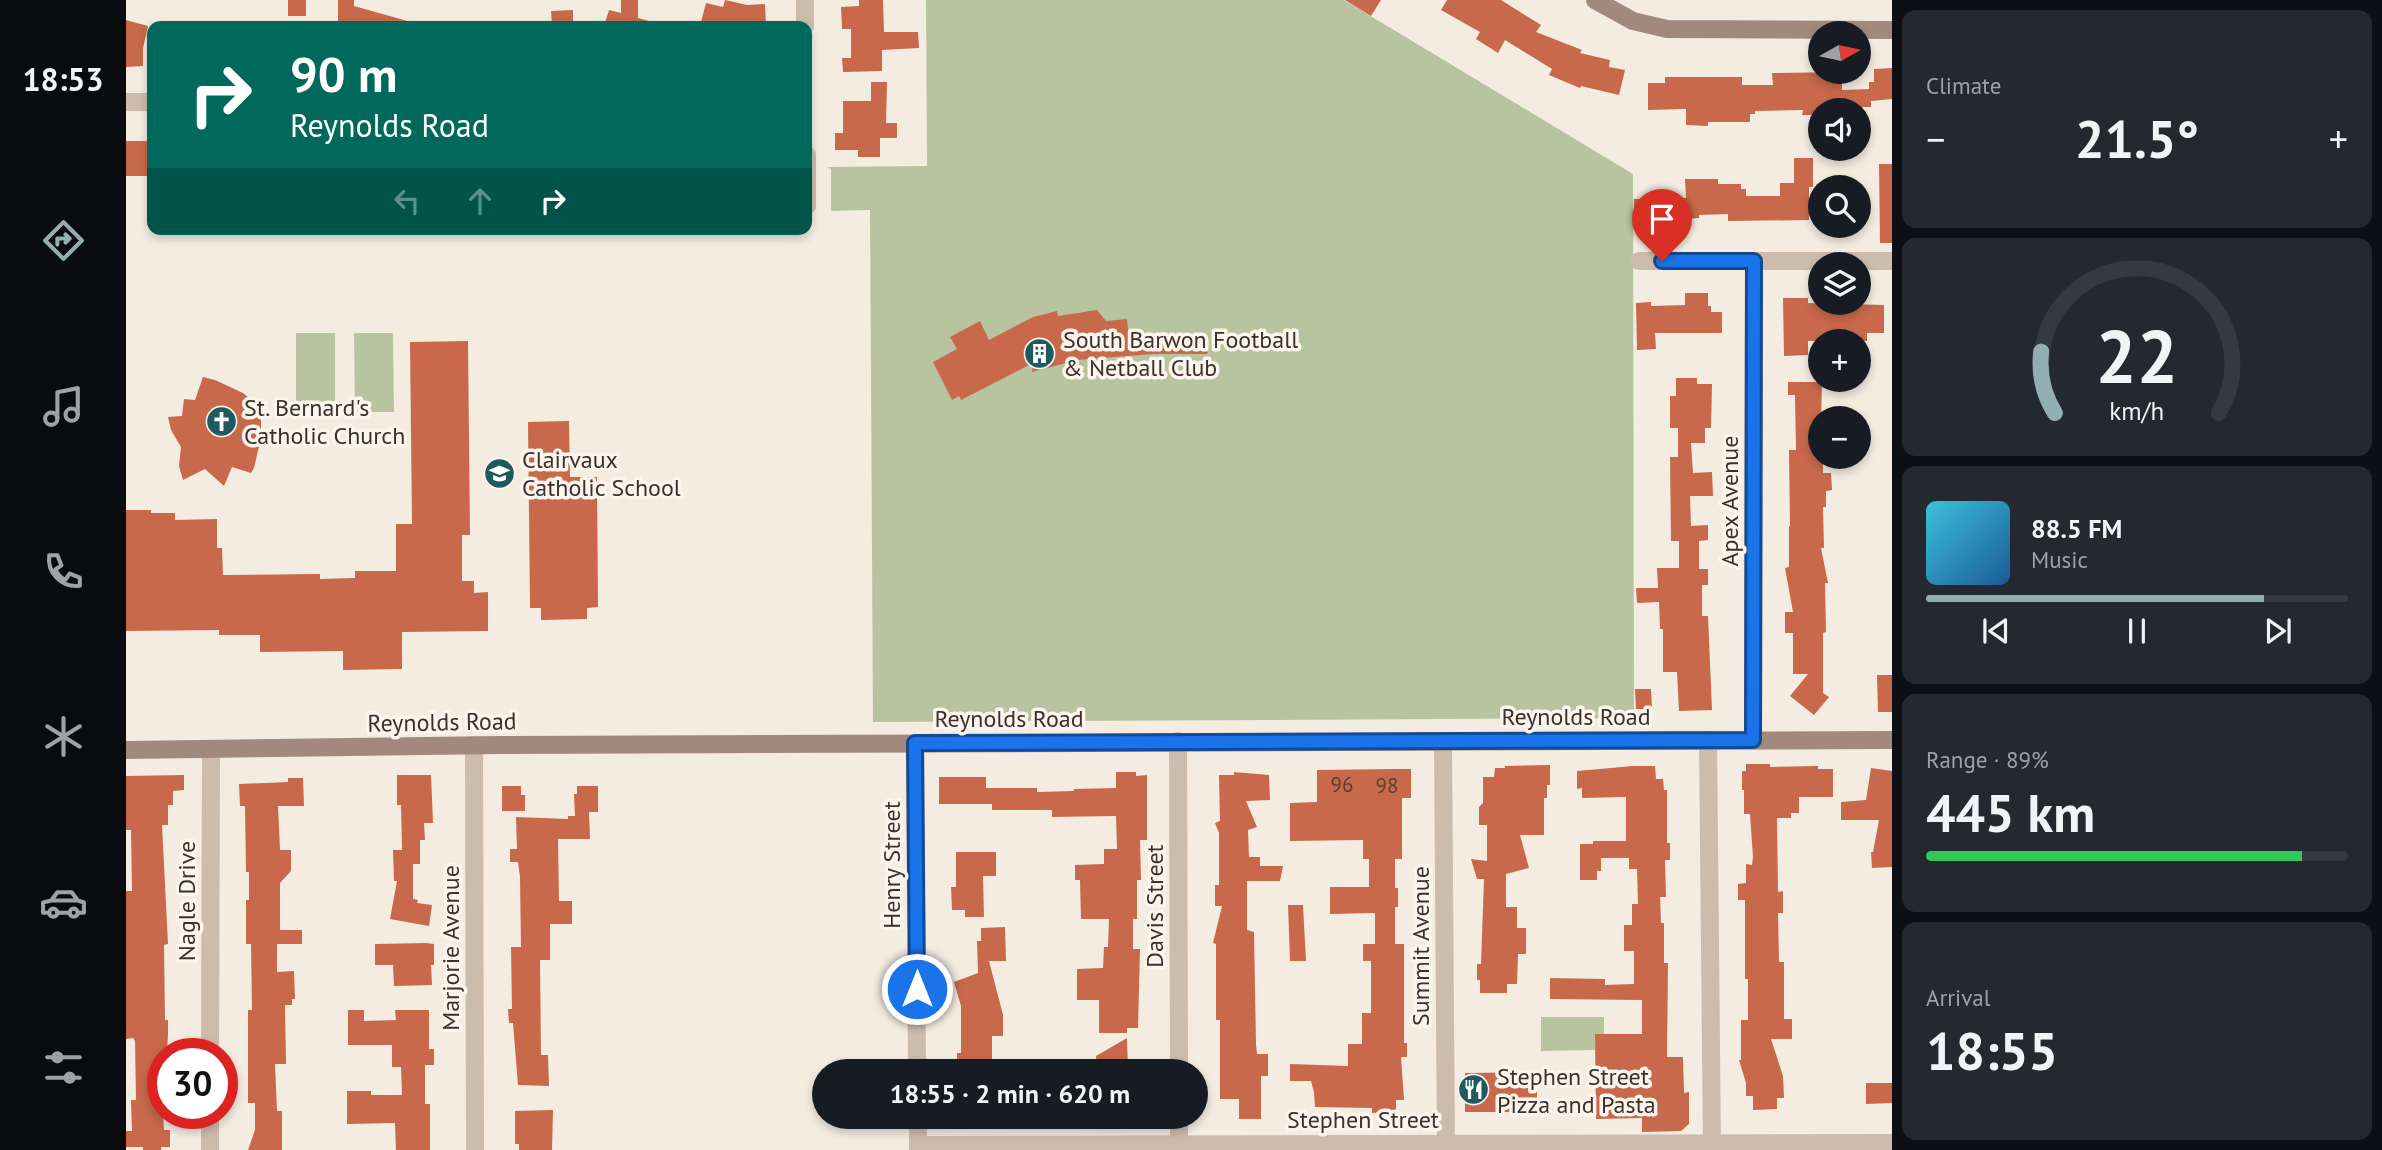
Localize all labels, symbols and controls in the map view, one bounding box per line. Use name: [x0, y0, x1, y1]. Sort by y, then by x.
north arrow: [1808, 21, 1871, 84]
map controls: [1808, 21, 1871, 469]
text: 90 m: [290, 42, 397, 106]
icon: right: [175, 49, 266, 140]
text: 18:53: [22, 58, 104, 100]
text: Climate: [1926, 71, 2001, 100]
button: sound: [1808, 98, 1871, 161]
text: Reynolds Road: [290, 104, 489, 146]
text: 21.5°: [2075, 105, 2199, 172]
text: −: [1926, 114, 1945, 163]
text: +: [2329, 114, 2348, 163]
button: search: [1808, 175, 1871, 238]
icon: left: [388, 182, 426, 220]
icon: ahead: [461, 182, 499, 220]
icon: right: [534, 182, 572, 220]
pin: [1632, 189, 1692, 261]
icon: arrive: [1643, 200, 1681, 238]
icon: directions: [39, 216, 88, 265]
button: layers: [1808, 252, 1871, 315]
text: 22: [2096, 309, 2178, 403]
place label: South Barwon Football & Netball Club: [1063, 324, 1298, 383]
button: +: [1808, 329, 1871, 392]
building icon: South Barwon Football & Netball Club: [1023, 336, 1057, 370]
icon: music: [39, 382, 88, 431]
place label: St. Bernard's Catholic Church: [244, 392, 405, 451]
text: km/h: [2110, 395, 2164, 427]
church icon: St. Bernard's Catholic Church: [204, 404, 238, 438]
button: −: [1808, 406, 1871, 469]
street label: Apex Avenue: [1714, 436, 1745, 566]
place label: Clairvaux Catholic School: [522, 444, 681, 503]
school or university icon: Clairvaux Catholic School: [482, 456, 516, 490]
text: 88.5 FM: [2031, 512, 2122, 545]
text: Music: [2031, 545, 2088, 574]
icon: phone: [39, 547, 88, 596]
icon: previous: [1977, 612, 2015, 650]
icon: pause: [2118, 612, 2156, 650]
icon: next: [2259, 612, 2297, 650]
street label: Reynolds Road: [1501, 701, 1651, 732]
street label: Reynolds Road: [934, 703, 1084, 734]
street label: Reynolds Road: [367, 705, 517, 739]
icon: climate: [39, 712, 88, 761]
text: Range · 89%: [1926, 745, 2049, 774]
house number: 96: [1331, 771, 1353, 798]
house number: 98: [1376, 772, 1398, 799]
text: 445 km: [1926, 779, 2095, 846]
street label: Henry Street: [876, 801, 907, 929]
street label: Nagle Drive: [171, 841, 202, 961]
street label: Davis Street: [1139, 844, 1170, 968]
street label: Marjorie Avenue: [435, 865, 466, 1031]
street label: Summit Avenue: [1405, 866, 1436, 1026]
icon: car: [39, 878, 88, 927]
position arrow: [880, 952, 954, 1026]
text: Arrival: [1926, 983, 1990, 1012]
text: 18:55: [1926, 1017, 2058, 1084]
speed limit sign: 30: [147, 1038, 238, 1129]
icon: filters: [39, 1043, 88, 1092]
place label: Stephen Street Pizza and Pasta: [1497, 1061, 1656, 1120]
restaurant icon: Stephen Street Pizza and Pasta: [1457, 1073, 1491, 1107]
text: 18:55 · 2 min · 620 m: [890, 1077, 1130, 1110]
street label: Stephen Street: [1287, 1104, 1439, 1135]

